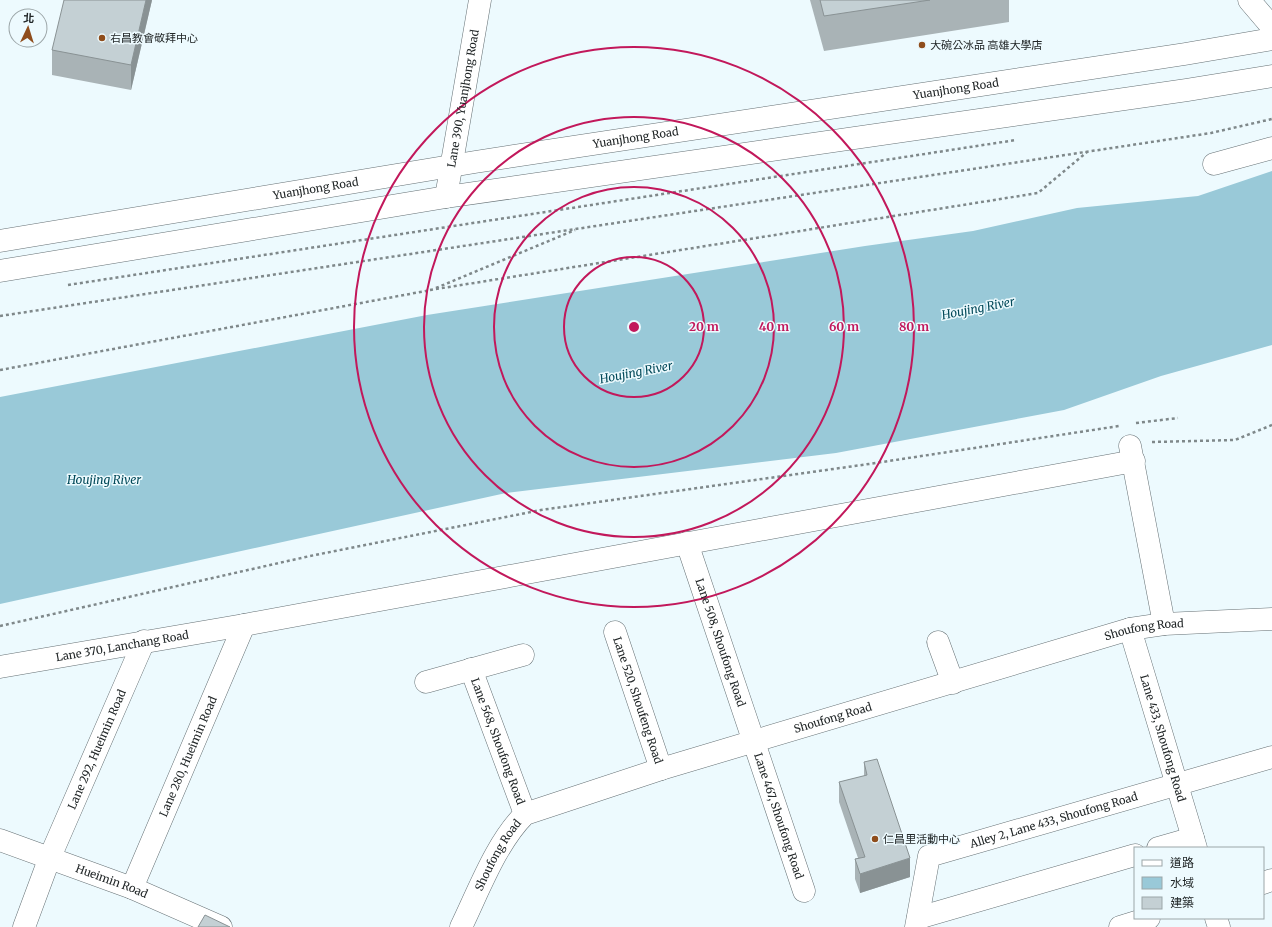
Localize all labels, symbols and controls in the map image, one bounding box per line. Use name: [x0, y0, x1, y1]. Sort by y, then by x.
north arrow: [8, 8, 48, 48]
text: 北: [23, 11, 35, 25]
street label: Lane 390, Yuanjhong Road: [444, 28, 482, 169]
place label: 右昌教會敬拜中心: [110, 31, 198, 45]
marker: 右昌教會敬拜中心: [97, 33, 107, 43]
place label: 大碗公冰品 高雄大學店: [930, 38, 1043, 52]
marker: 大碗公冰品 高雄大學店: [917, 40, 927, 50]
street label: Yuanjhong Road: [911, 75, 1000, 102]
street label: Yuanjhong Road: [591, 124, 680, 151]
street label: Yuanjhong Road: [271, 174, 360, 203]
water label: Houjing River: [939, 293, 1017, 323]
text: 20 m: [689, 319, 719, 334]
text: 40 m: [759, 319, 789, 334]
text: 60 m: [829, 319, 859, 334]
text: 80 m: [899, 319, 929, 334]
centre of rings: [627, 320, 641, 334]
water label: Houjing River: [597, 357, 675, 387]
water label: Houjing River: [66, 472, 142, 487]
street label: Lane 508, Shoufong Road: [692, 577, 749, 709]
street label: Shoufong Road: [1103, 616, 1184, 643]
street label: Lane 370, Lanchang Road: [55, 628, 190, 664]
street label: Lane 520, Shoufeng Road: [610, 635, 666, 766]
street label: Lane 433, Shoufong Road: [1137, 673, 1189, 804]
street label: Lane 568, Shoufong Road: [468, 676, 528, 807]
street label: Lane 292, Hueimin Road: [65, 687, 129, 811]
street label: Lane 280, Hueimin Road: [156, 694, 220, 819]
street label: Shoufong Road: [792, 699, 874, 736]
street label: Lane 467, Shoufong Road: [751, 751, 807, 881]
street label: Alley 2, Lane 433, Shoufong Road: [967, 789, 1140, 851]
street label: Shoufong Road: [472, 816, 524, 893]
place label: 仁昌里活動中心: [883, 832, 960, 846]
marker: 仁昌里活動中心: [870, 834, 880, 844]
legend: [1134, 847, 1264, 919]
text: 道路: [1170, 855, 1194, 870]
street label: Hueimin Road: [74, 861, 150, 901]
text: 水域: [1170, 875, 1194, 890]
text: 建築: [1170, 895, 1194, 910]

